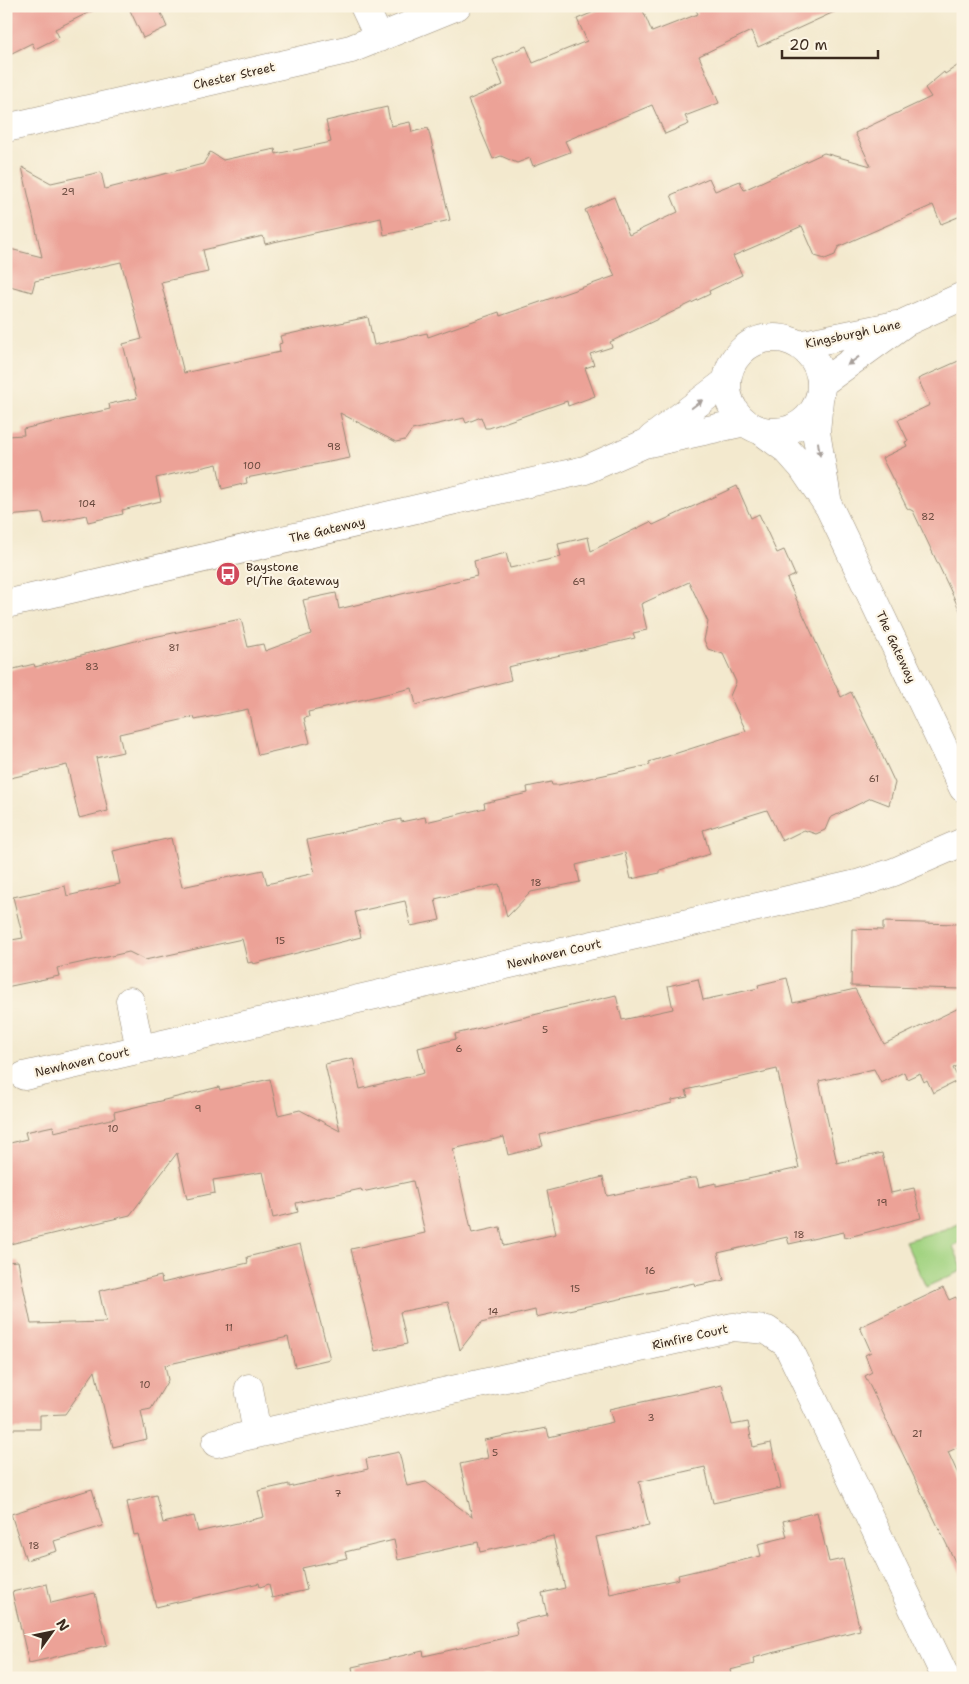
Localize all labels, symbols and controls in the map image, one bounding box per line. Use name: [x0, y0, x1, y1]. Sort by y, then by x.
scale bar: [782, 28, 878, 60]
text: 20 m: [789, 35, 828, 55]
street label: Chester Street: [192, 59, 276, 93]
house number: 29: [61, 185, 75, 198]
street label: Kingsburgh Lane: [804, 316, 902, 352]
one-way arrow: [846, 356, 859, 366]
one-way arrow: [690, 398, 703, 409]
house number: 98: [327, 440, 341, 453]
one-way arrow: [815, 441, 823, 457]
house number: 100: [243, 459, 261, 472]
house number: 104: [78, 497, 96, 510]
house number: 82: [921, 510, 935, 523]
street label: The Gateway: [287, 513, 367, 547]
place label: Baystone Pl/The Gateway: [246, 559, 339, 589]
bus stop icon: Baystone Pl/The Gateway: [215, 561, 241, 587]
house number: 69: [572, 575, 586, 588]
street label: The Gateway: [872, 609, 920, 686]
house number: 81: [169, 641, 179, 654]
house number: 83: [85, 660, 99, 673]
house number: 61: [869, 772, 879, 785]
house number: 18: [530, 876, 542, 889]
house number: 15: [275, 934, 285, 947]
street label: Newhaven Court: [505, 935, 603, 973]
house number: 5: [542, 1023, 548, 1036]
house number: 6: [456, 1042, 463, 1055]
street label: Newhaven Court: [33, 1043, 131, 1081]
house number: 9: [195, 1102, 202, 1115]
house number: 10: [108, 1122, 118, 1135]
house number: 19: [877, 1196, 887, 1209]
house number: 18: [793, 1228, 805, 1241]
house number: 16: [645, 1264, 655, 1277]
house number: 15: [570, 1282, 580, 1295]
house number: 14: [488, 1305, 498, 1318]
house number: 11: [225, 1321, 233, 1334]
street label: Rimfire Court: [651, 1321, 729, 1353]
house number: 10: [140, 1378, 150, 1391]
house number: 3: [648, 1411, 655, 1424]
house number: 21: [912, 1427, 922, 1440]
house number: 5: [492, 1446, 498, 1459]
house number: 7: [335, 1487, 342, 1500]
house number: 18: [28, 1539, 40, 1552]
north arrow: [28, 1606, 78, 1656]
text: N: [52, 1615, 73, 1634]

